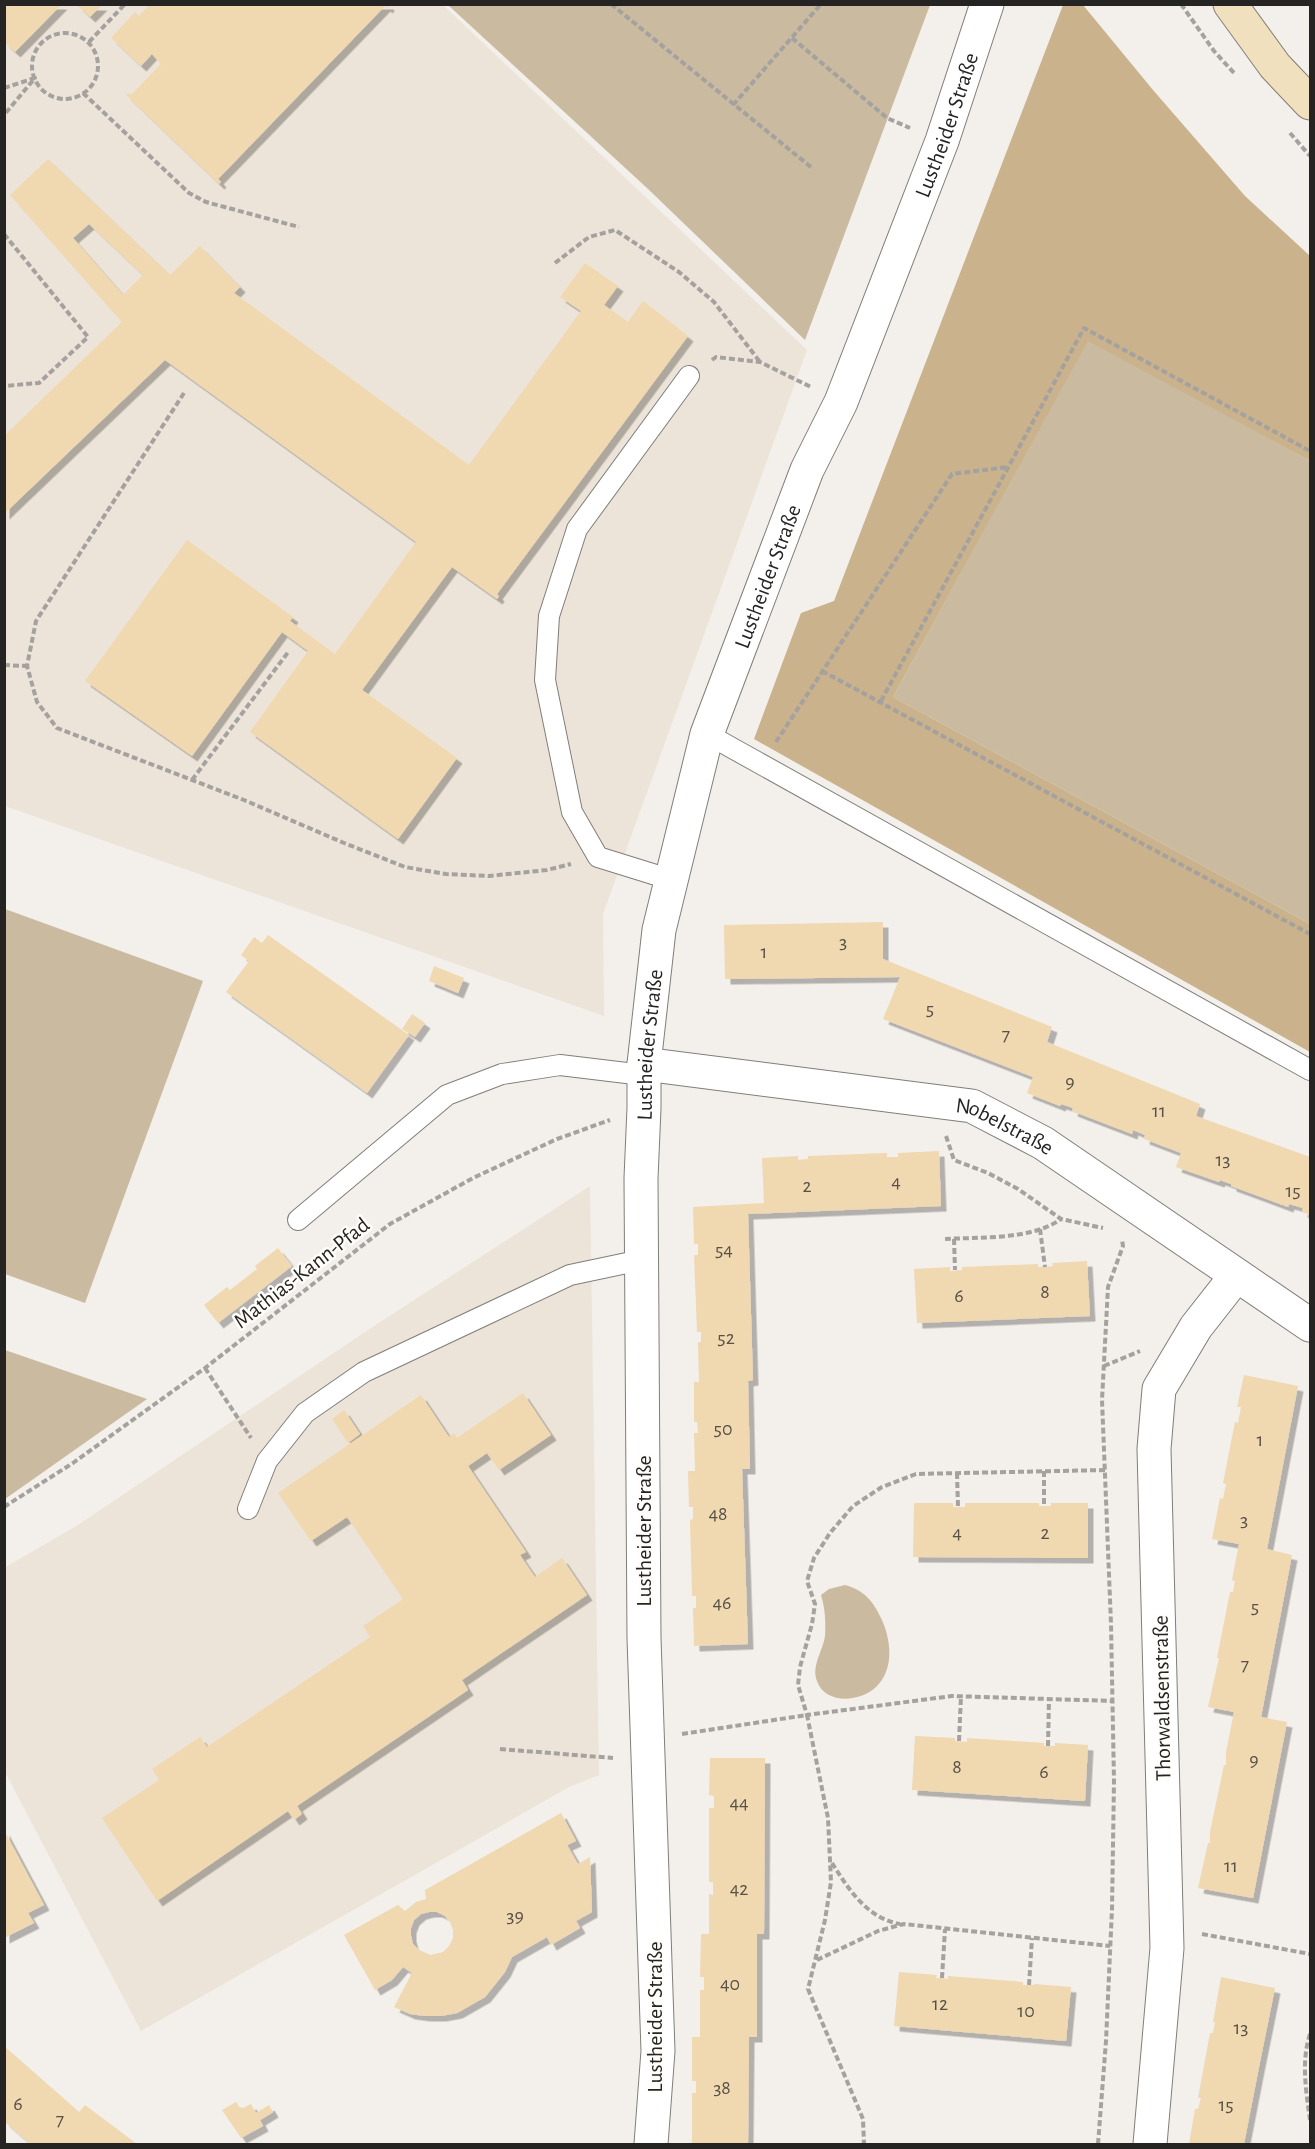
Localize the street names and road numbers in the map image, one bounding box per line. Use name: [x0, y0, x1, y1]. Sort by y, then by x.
street label: Lustheider Straße: [911, 50, 982, 201]
street label: Lustheider Straße: [731, 502, 805, 651]
street label: Lustheider Straße: [633, 968, 667, 1121]
street label: Nobelstraße: [954, 1094, 1057, 1159]
street label: Mathias-Kann-Pfad: [230, 1213, 373, 1332]
street label: Lustheider Straße: [633, 1455, 655, 1607]
street label: Thorwaldsenstraße: [1150, 1615, 1174, 1781]
street label: Lustheider Straße: [644, 1941, 666, 2093]

